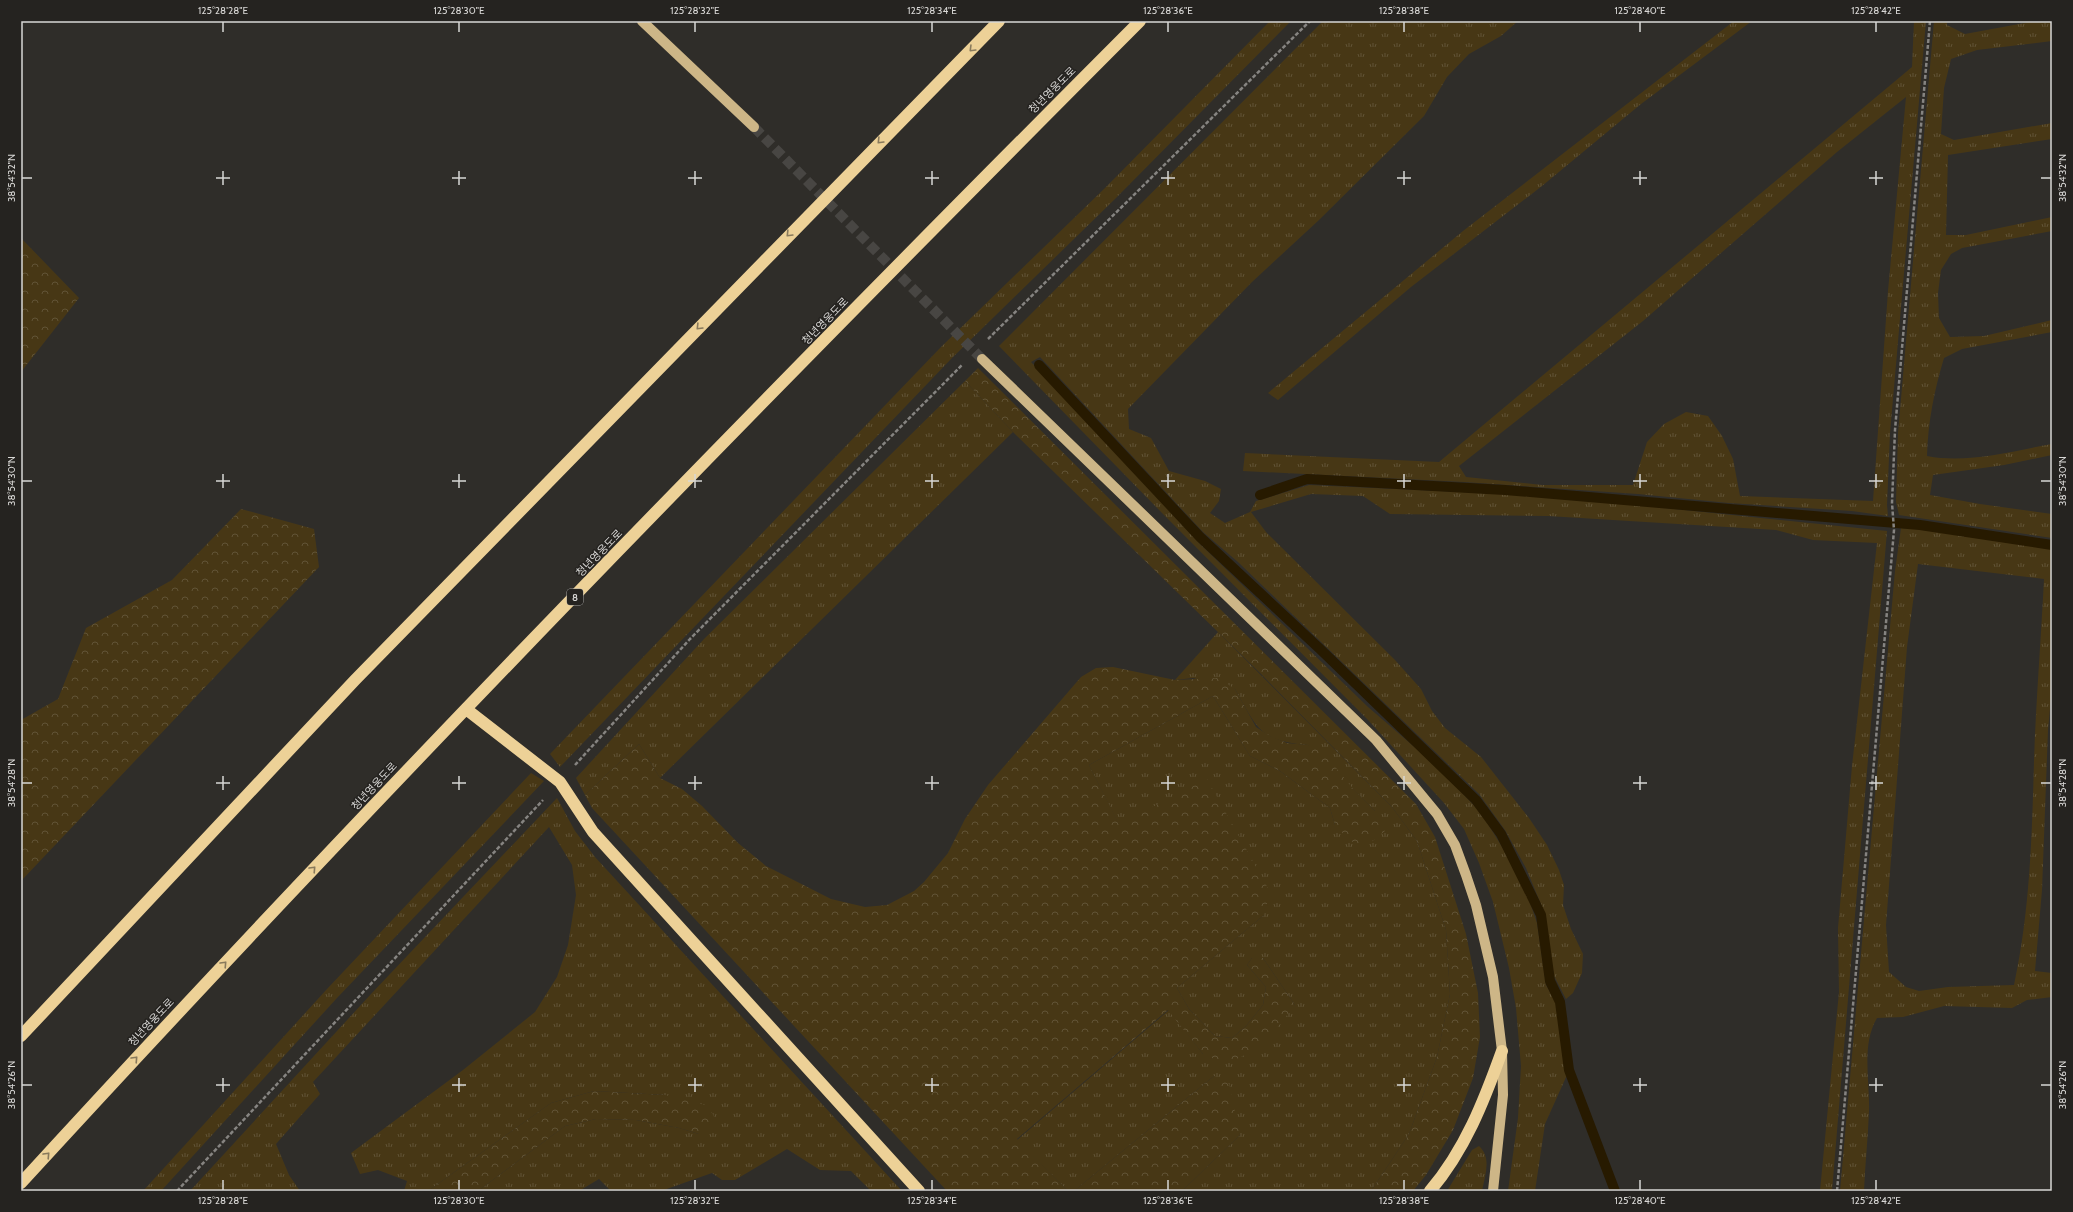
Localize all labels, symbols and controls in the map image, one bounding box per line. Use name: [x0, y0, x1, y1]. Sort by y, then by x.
text: 125°28'28"E: [198, 4, 248, 17]
text: 125°28'30"E: [434, 4, 485, 17]
text: 125°28'32"E: [670, 4, 720, 17]
text: 125°28'34"E: [907, 4, 957, 17]
text: 125°28'36"E: [1143, 4, 1193, 17]
text: 125°28'38"E: [1379, 4, 1429, 17]
text: 125°28'40"E: [1614, 4, 1666, 17]
text: 125°28'42"E: [1851, 4, 1901, 17]
one-way arrow: [969, 44, 977, 52]
street label: 청년영웅도로: [1026, 64, 1078, 116]
one-way arrow: [877, 136, 885, 144]
text: 38°54'32"N: [5, 154, 18, 202]
text: 38°54'32"N: [2056, 154, 2069, 202]
one-way arrow: [787, 229, 794, 237]
street label: 청년영웅도로: [799, 294, 851, 348]
one-way arrow: [696, 322, 703, 330]
text: 38°54'30"N: [5, 456, 18, 506]
text: 38°54'30"N: [2056, 456, 2069, 506]
street label: 청년영웅도로: [573, 526, 625, 580]
road number: 8: [567, 589, 583, 605]
text: 38°54'28"N: [5, 759, 18, 807]
street label: 청년영웅도로: [348, 759, 400, 813]
text: 38°54'28"N: [2056, 759, 2069, 807]
one-way arrow: [309, 866, 316, 874]
one-way arrow: [219, 961, 227, 969]
street label: 청년영웅도로: [125, 995, 177, 1049]
one-way arrow: [130, 1056, 138, 1064]
text: 38°54'26"N: [5, 1061, 18, 1109]
text: 38°54'26"N: [2056, 1061, 2069, 1109]
one-way arrow: [43, 1152, 50, 1159]
text: 125°28'28"E: [198, 1194, 248, 1207]
text: 125°28'30"E: [434, 1194, 485, 1207]
text: 125°28'32"E: [670, 1194, 720, 1207]
text: 125°28'34"E: [907, 1194, 957, 1207]
text: 125°28'36"E: [1143, 1194, 1193, 1207]
text: 125°28'38"E: [1379, 1194, 1429, 1207]
text: 125°28'40"E: [1614, 1194, 1666, 1207]
text: 125°28'42"E: [1851, 1194, 1901, 1207]

